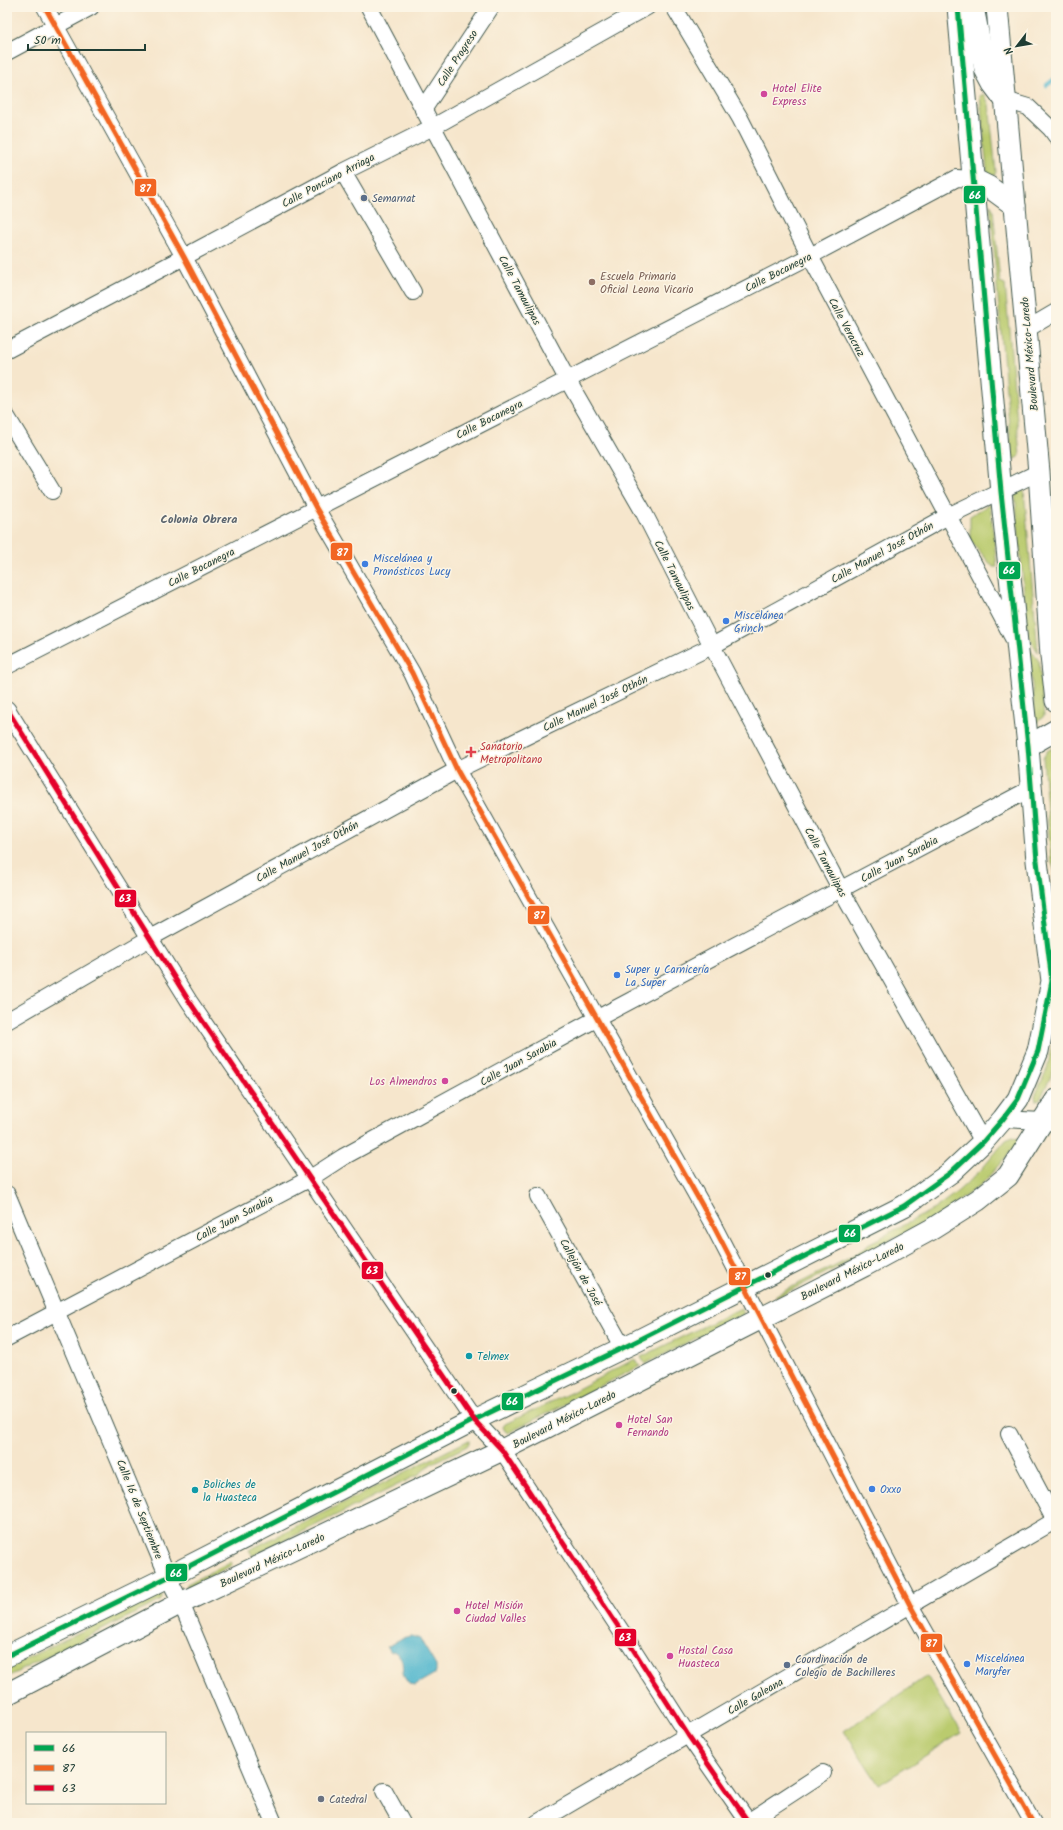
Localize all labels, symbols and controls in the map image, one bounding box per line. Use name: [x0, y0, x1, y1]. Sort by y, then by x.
scale bar: [28, 26, 145, 52]
north arrow: [997, 26, 1037, 66]
street label: Calle Progreso: [433, 27, 483, 91]
text: 50 m: [34, 31, 61, 50]
text: N: [1000, 43, 1019, 58]
place label: Hotel Elite Express: [772, 80, 822, 111]
marker: Hotel Elite Express: [759, 89, 769, 99]
street label: Calle Ponciano Arriaga: [279, 149, 378, 213]
line badge: 87: [134, 178, 157, 197]
text: 87: [139, 180, 152, 198]
line badge: 66: [963, 185, 986, 204]
text: 66: [969, 187, 981, 205]
place label: Semarnat: [372, 190, 416, 208]
marker: Semarnat: [359, 193, 369, 203]
street label: Calle Bocanegra: [742, 248, 815, 298]
street label: Calle Tamaulipas: [493, 252, 545, 329]
place label: Escuela Primaria Oficial Leona Vicario: [600, 268, 693, 299]
marker: Escuela Primaria Oficial Leona Vicario: [587, 277, 597, 287]
street label: Calle Veracruz: [823, 295, 869, 360]
street label: Boulevard México-Laredo: [1016, 296, 1044, 412]
street label: Calle Bocanegra: [453, 395, 526, 445]
district label: Colonia Obrera: [161, 510, 237, 529]
street label: Calle Manuel José Othón: [828, 517, 937, 589]
street label: Calle Tamaulipas: [649, 537, 700, 614]
line badge: 87: [330, 542, 353, 561]
street label: Calle Bocanegra: [165, 543, 238, 593]
text: 87: [336, 544, 349, 562]
place label: Miscelánea y Pronósticos Lucy: [373, 550, 451, 581]
marker: Miscelánea y Pronósticos Lucy: [360, 559, 370, 569]
line badge: 66: [998, 561, 1021, 580]
text: 66: [1003, 562, 1015, 580]
place label: Miscelánea Grinch: [734, 607, 784, 638]
marker: Miscelánea Grinch: [721, 616, 731, 626]
street label: Calle Manuel José Othón: [540, 670, 651, 737]
place label: Sanatorio Metropolitano: [480, 738, 542, 769]
marker: Sanatorio Metropolitano: [465, 746, 477, 758]
street label: Calle Manuel José Othón: [253, 816, 362, 888]
street label: Calle Tamaulipas: [799, 824, 851, 901]
street label: Calle Juan Sarabia: [857, 832, 942, 888]
line badge: 63: [114, 889, 137, 908]
text: 63: [119, 890, 131, 908]
line badge: 87: [527, 905, 550, 925]
text: 87: [533, 907, 546, 925]
place label: Super y Carnicería La Super: [625, 961, 709, 992]
marker: Super y Carnicería La Super: [612, 970, 622, 980]
street label: Calle Juan Sarabia: [477, 1034, 560, 1092]
place label: Los Almendros: [369, 1073, 437, 1091]
marker: Los Almendros: [440, 1076, 450, 1086]
street label: Calle Juan Sarabia: [192, 1191, 277, 1247]
line badge: 66: [838, 1224, 861, 1243]
text: 66: [844, 1225, 856, 1243]
street label: Callejón de José: [554, 1235, 607, 1311]
street label: Boulevard México-Laredo: [797, 1238, 907, 1306]
line badge: 63: [361, 1261, 384, 1280]
text: 63: [366, 1262, 378, 1280]
line badge: 87: [728, 1267, 751, 1286]
text: 87: [734, 1268, 747, 1286]
unlabelled marker: [763, 1270, 773, 1280]
place label: Telmex: [477, 1348, 509, 1366]
marker: Telmex: [464, 1351, 474, 1361]
unlabelled marker: [449, 1386, 459, 1396]
street label: Boulevard México-Laredo: [509, 1386, 619, 1454]
line badge: 66: [501, 1392, 524, 1411]
text: 66: [506, 1393, 518, 1411]
place label: Hotel San Fernando: [627, 1411, 673, 1442]
marker: Hotel San Fernando: [614, 1420, 624, 1430]
street label: Calle 16 de Septiembre: [111, 1457, 167, 1562]
place label: Boliches de la Huasteca: [203, 1476, 257, 1507]
place label: Oxxo: [880, 1481, 901, 1499]
marker: Oxxo: [867, 1484, 877, 1494]
marker: Boliches de la Huasteca: [190, 1485, 200, 1495]
street label: Boulevard México-Laredo: [217, 1529, 328, 1593]
line badge: 66: [165, 1563, 188, 1582]
text: 66: [170, 1565, 182, 1583]
place label: Hotel Misión Ciudad Valles: [465, 1597, 526, 1628]
marker: Hotel Misión Ciudad Valles: [452, 1606, 462, 1616]
line badge: 63: [614, 1628, 637, 1647]
text: 63: [619, 1629, 631, 1647]
line badge: 87: [920, 1633, 943, 1653]
text: 87: [925, 1635, 938, 1653]
place label: Hostal Casa Huasteca: [678, 1642, 733, 1673]
place label: Miscelánea Maryfer: [975, 1650, 1025, 1681]
marker: Hostal Casa Huasteca: [665, 1651, 675, 1661]
place label: Coordinación de Colegio de Bachilleres: [795, 1651, 896, 1682]
marker: Miscelánea Maryfer: [962, 1659, 972, 1669]
marker: Coordinación de Colegio de Bachilleres: [782, 1660, 792, 1670]
street label: Calle Galeana: [724, 1674, 787, 1720]
legend: [26, 1732, 166, 1804]
text: 66: [62, 1739, 75, 1758]
text: 87: [62, 1759, 75, 1778]
text: 63: [62, 1779, 76, 1798]
place label: Catedral: [329, 1791, 367, 1809]
marker: Catedral: [316, 1794, 326, 1804]

